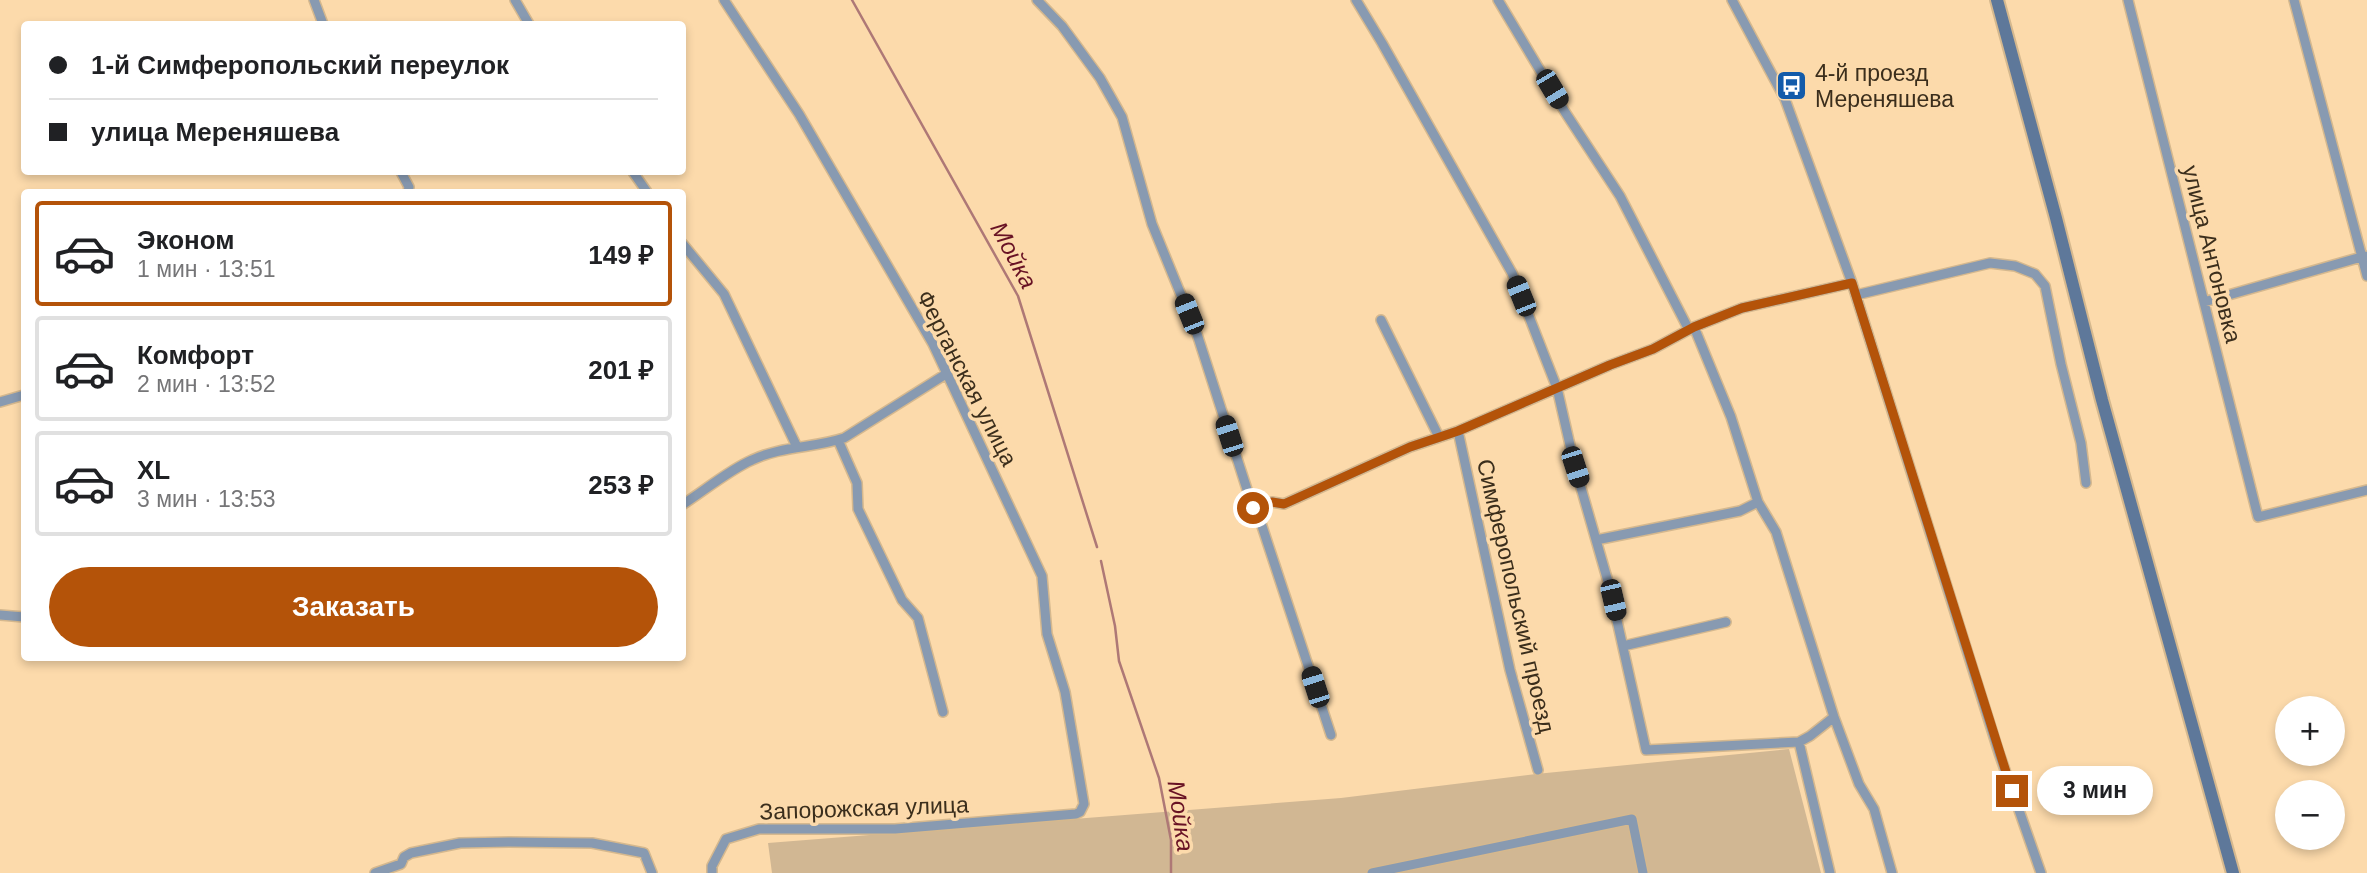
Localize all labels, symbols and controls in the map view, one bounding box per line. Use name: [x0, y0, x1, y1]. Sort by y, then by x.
text: 1-й Симферопольский переулок: [91, 50, 509, 80]
place label: 4-й проезд Мереняшева: [1815, 60, 1954, 112]
car: [1533, 66, 1572, 112]
bus stop icon: 4-й проезд Мереняшева: [1775, 69, 1809, 103]
text: улица Мереняшева: [91, 117, 339, 147]
street label: улица Антоновка: [2177, 163, 2247, 346]
water label: Мойка: [985, 217, 1043, 293]
icon: car: [53, 222, 116, 285]
text: Эконом: [137, 225, 235, 255]
text: 149 ₽: [588, 240, 654, 270]
text: 1 мин · 13:51: [137, 256, 276, 282]
car: [1504, 273, 1539, 319]
street label: Ферганская улица: [912, 286, 1023, 470]
car: [1172, 291, 1207, 337]
icon: car: [53, 337, 116, 400]
text: Комфорт: [137, 340, 254, 370]
text: 201 ₽: [588, 355, 654, 385]
text: 2 мин · 13:52: [137, 371, 276, 397]
car: [1213, 413, 1246, 459]
car: [1559, 444, 1592, 490]
icon: car: [53, 452, 116, 515]
text: XL: [137, 455, 170, 485]
street label: Симферопольский проезд: [1472, 457, 1560, 736]
text: 253 ₽: [588, 470, 654, 500]
text: 3 мин · 13:53: [137, 486, 276, 512]
route start: [1237, 492, 1269, 524]
button: Заказать: [49, 567, 658, 647]
car: [1599, 577, 1628, 623]
car: [1299, 664, 1332, 710]
map controls: [2275, 696, 2345, 850]
button: +: [2275, 696, 2345, 766]
callout: 3 мин: [2036, 766, 2152, 816]
route end: [1996, 775, 2028, 807]
text: 3 мин: [2063, 777, 2127, 803]
water label: Мойка: [1163, 779, 1199, 853]
button: −: [2275, 780, 2345, 850]
street label: Запорожская улица: [759, 791, 969, 825]

